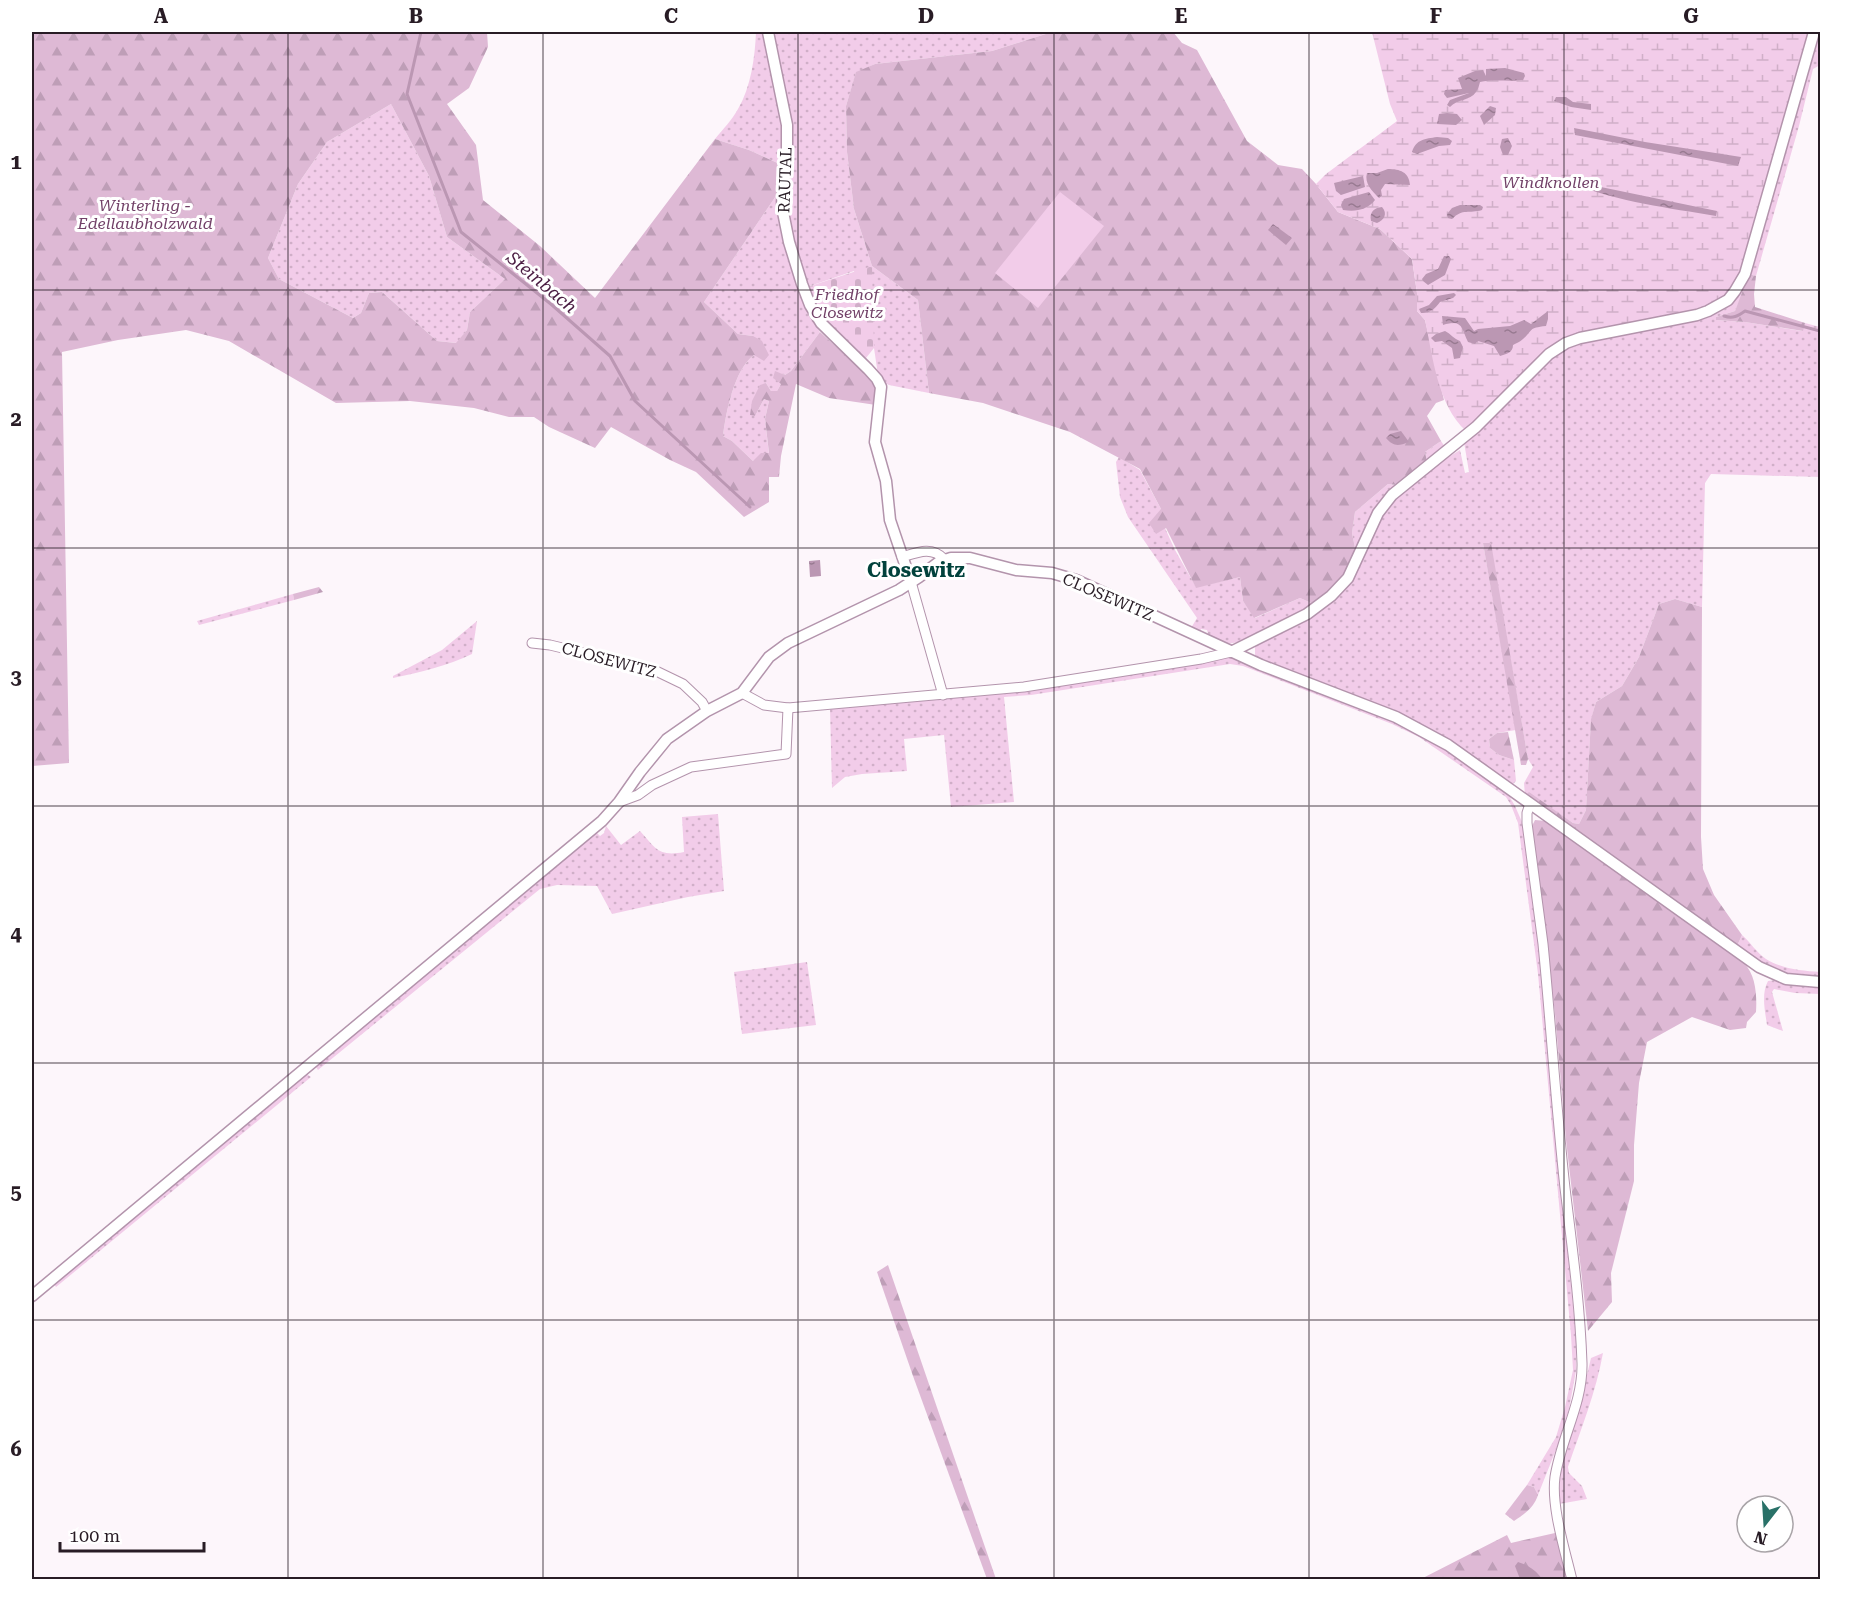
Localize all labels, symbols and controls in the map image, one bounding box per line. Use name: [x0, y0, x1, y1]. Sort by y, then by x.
text: A: [154, 4, 169, 28]
text: B: [409, 4, 423, 28]
text: C: [664, 4, 678, 28]
text: D: [918, 4, 934, 28]
text: E: [1175, 4, 1188, 28]
text: F: [1430, 4, 1442, 28]
text: G: [1683, 4, 1699, 28]
street label: RAUTAL: [774, 147, 796, 213]
text: 1: [10, 150, 22, 174]
park label: Windknollen: [1503, 173, 1600, 192]
park label: Winterling - Edellaubholzwald: [76, 196, 213, 233]
water label: Steinbach: [502, 246, 581, 317]
park label: Friedhof Closewitz: [811, 285, 883, 322]
text: 2: [10, 407, 22, 431]
district label: Closewitz: [867, 558, 965, 582]
street label: CLOSEWITZ: [1060, 569, 1156, 625]
street label: CLOSEWITZ: [560, 638, 658, 682]
text: 3: [10, 665, 22, 689]
text: 4: [10, 922, 22, 946]
text: 5: [10, 1180, 22, 1204]
text: 6: [10, 1437, 22, 1461]
north arrow: [1735, 1494, 1795, 1554]
scale bar: [60, 1515, 204, 1553]
text: 100 m: [69, 1525, 120, 1546]
text: N: [1752, 1527, 1769, 1549]

